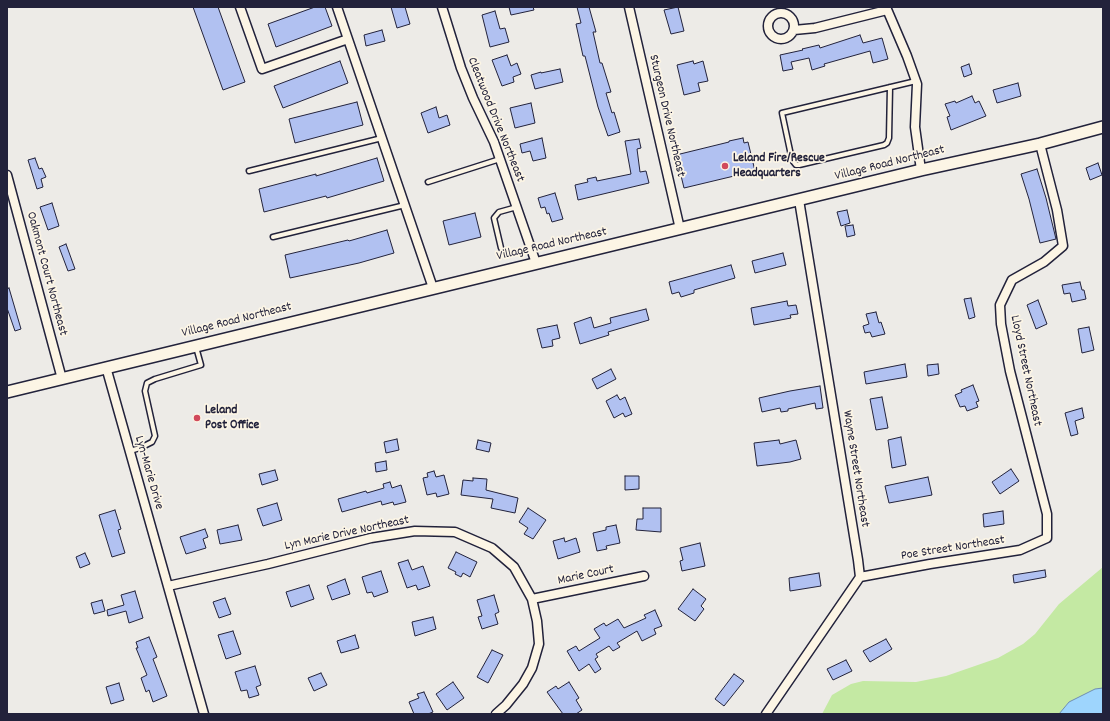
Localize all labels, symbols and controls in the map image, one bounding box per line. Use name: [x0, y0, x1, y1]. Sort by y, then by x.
street label: Sturgeon Drive Northeast: [644, 53, 688, 179]
street label: Cleatwood Drive Northeast: [463, 55, 527, 185]
street label: Village Road Northeast: [834, 143, 946, 185]
place label: Leland Fire/Rescue Headquarters: [733, 151, 825, 182]
marker: Leland Fire/Rescue Headquarters: [720, 161, 730, 171]
street label: Oakmont Court Northeast: [22, 210, 70, 338]
street label: Village Road Northeast: [495, 225, 609, 265]
street label: Village Road Northeast: [181, 300, 293, 342]
street label: Lloyd Street Northeast: [1006, 314, 1044, 428]
place label: Leland Post Office: [205, 403, 259, 434]
street label: Wayne Street Northeast: [838, 410, 872, 528]
marker: Leland Post Office: [192, 413, 202, 423]
street label: Lyn-Marie Drive: [130, 434, 166, 512]
street label: Lyn Marie Drive Northeast: [283, 513, 411, 555]
street label: Poe Street Northeast: [900, 533, 1006, 565]
street label: Marie Court: [556, 562, 616, 590]

